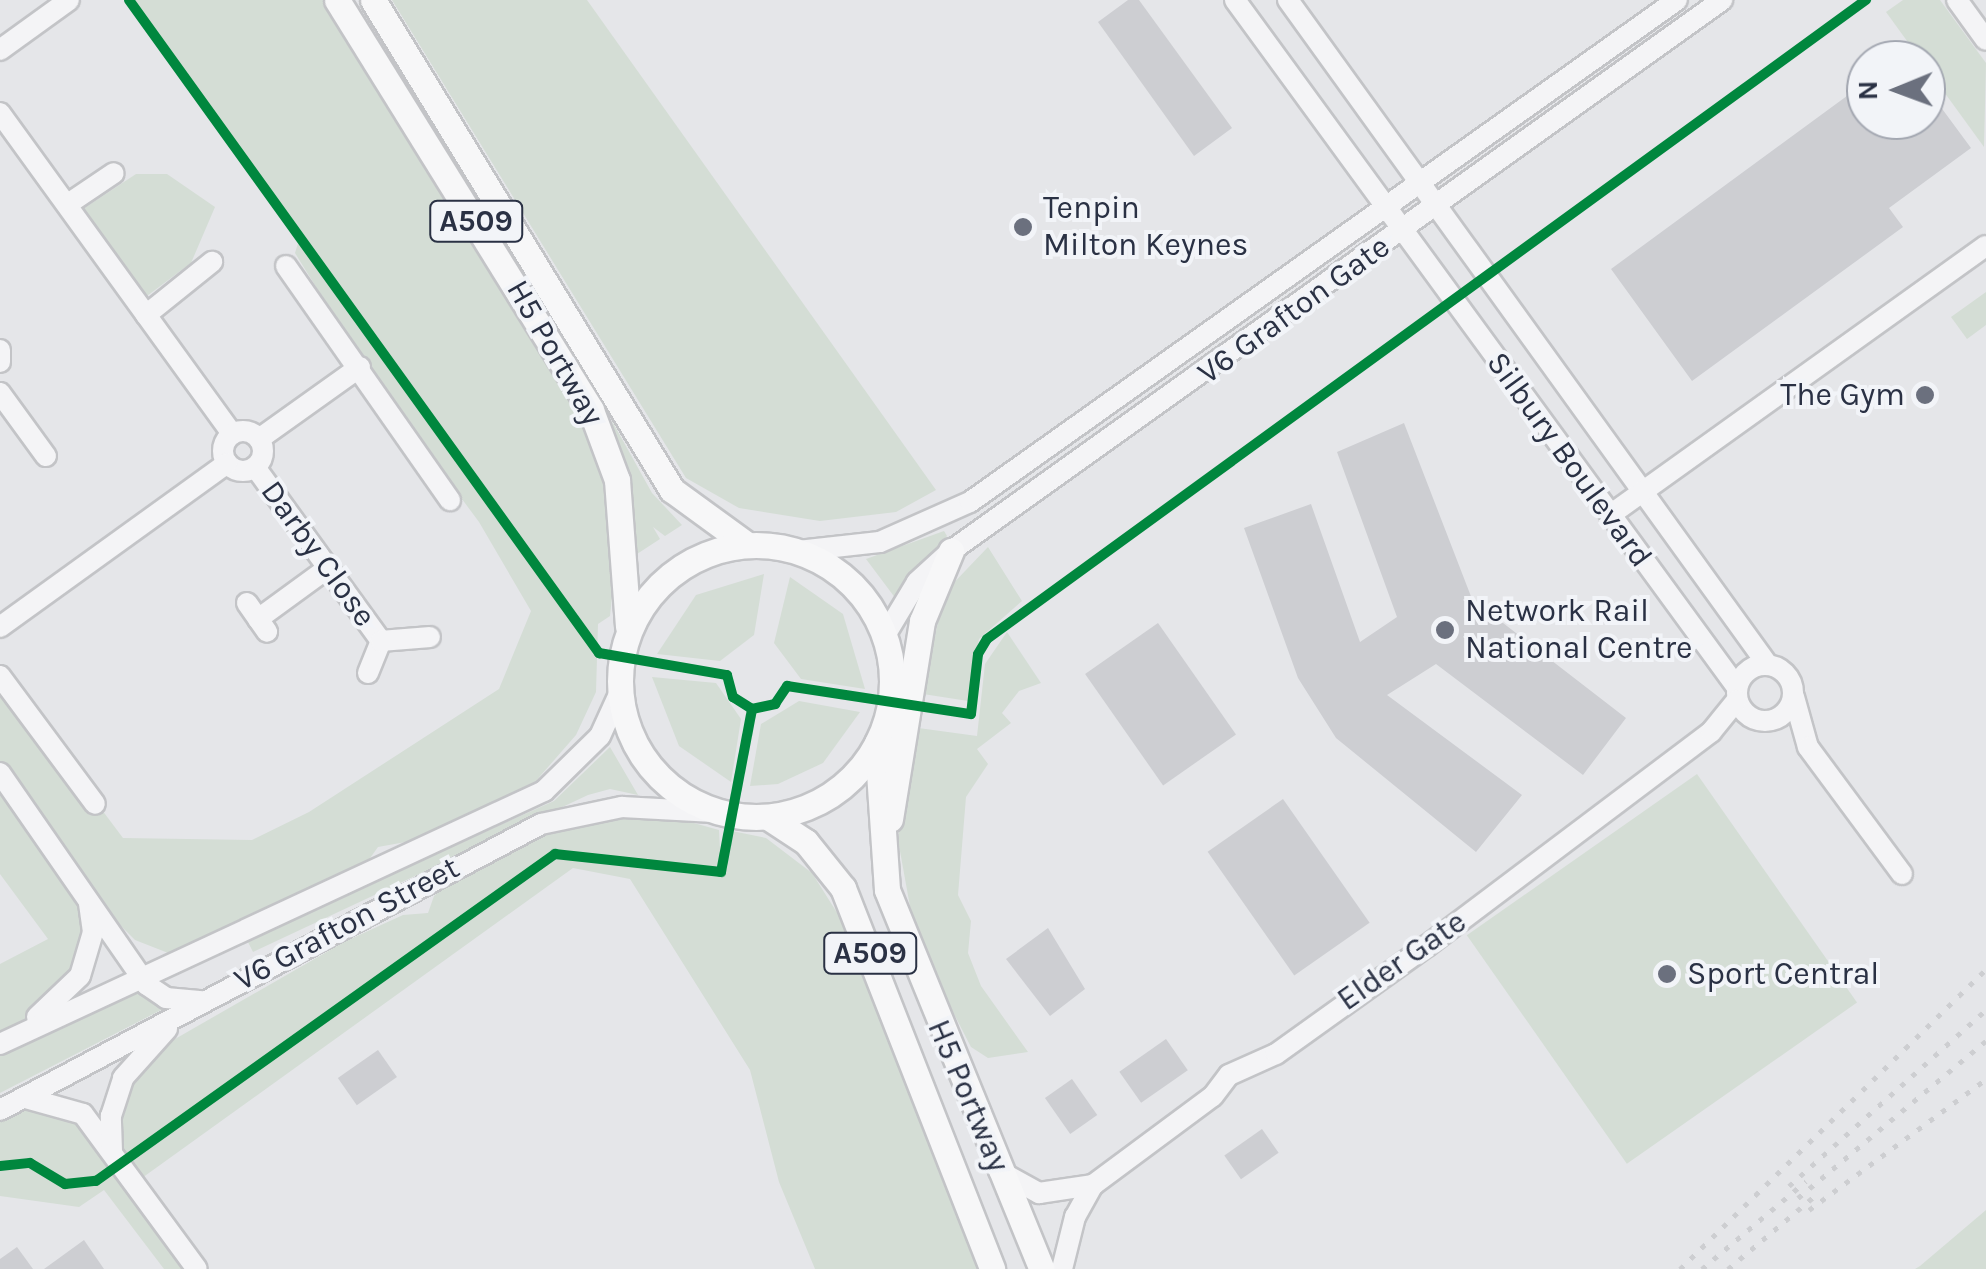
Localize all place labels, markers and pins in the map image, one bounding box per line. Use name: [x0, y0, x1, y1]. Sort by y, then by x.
place label: Tenpin Milton Keynes: [1043, 190, 1248, 265]
marker: Tenpin Milton Keynes: [1012, 216, 1034, 238]
place label: The Gym: [1780, 376, 1905, 414]
marker: The Gym: [1914, 384, 1936, 406]
place label: Network Rail National Centre: [1465, 593, 1692, 668]
marker: Network Rail National Centre: [1434, 619, 1456, 641]
place label: Sport Central: [1687, 955, 1879, 993]
marker: Sport Central: [1656, 963, 1678, 985]

